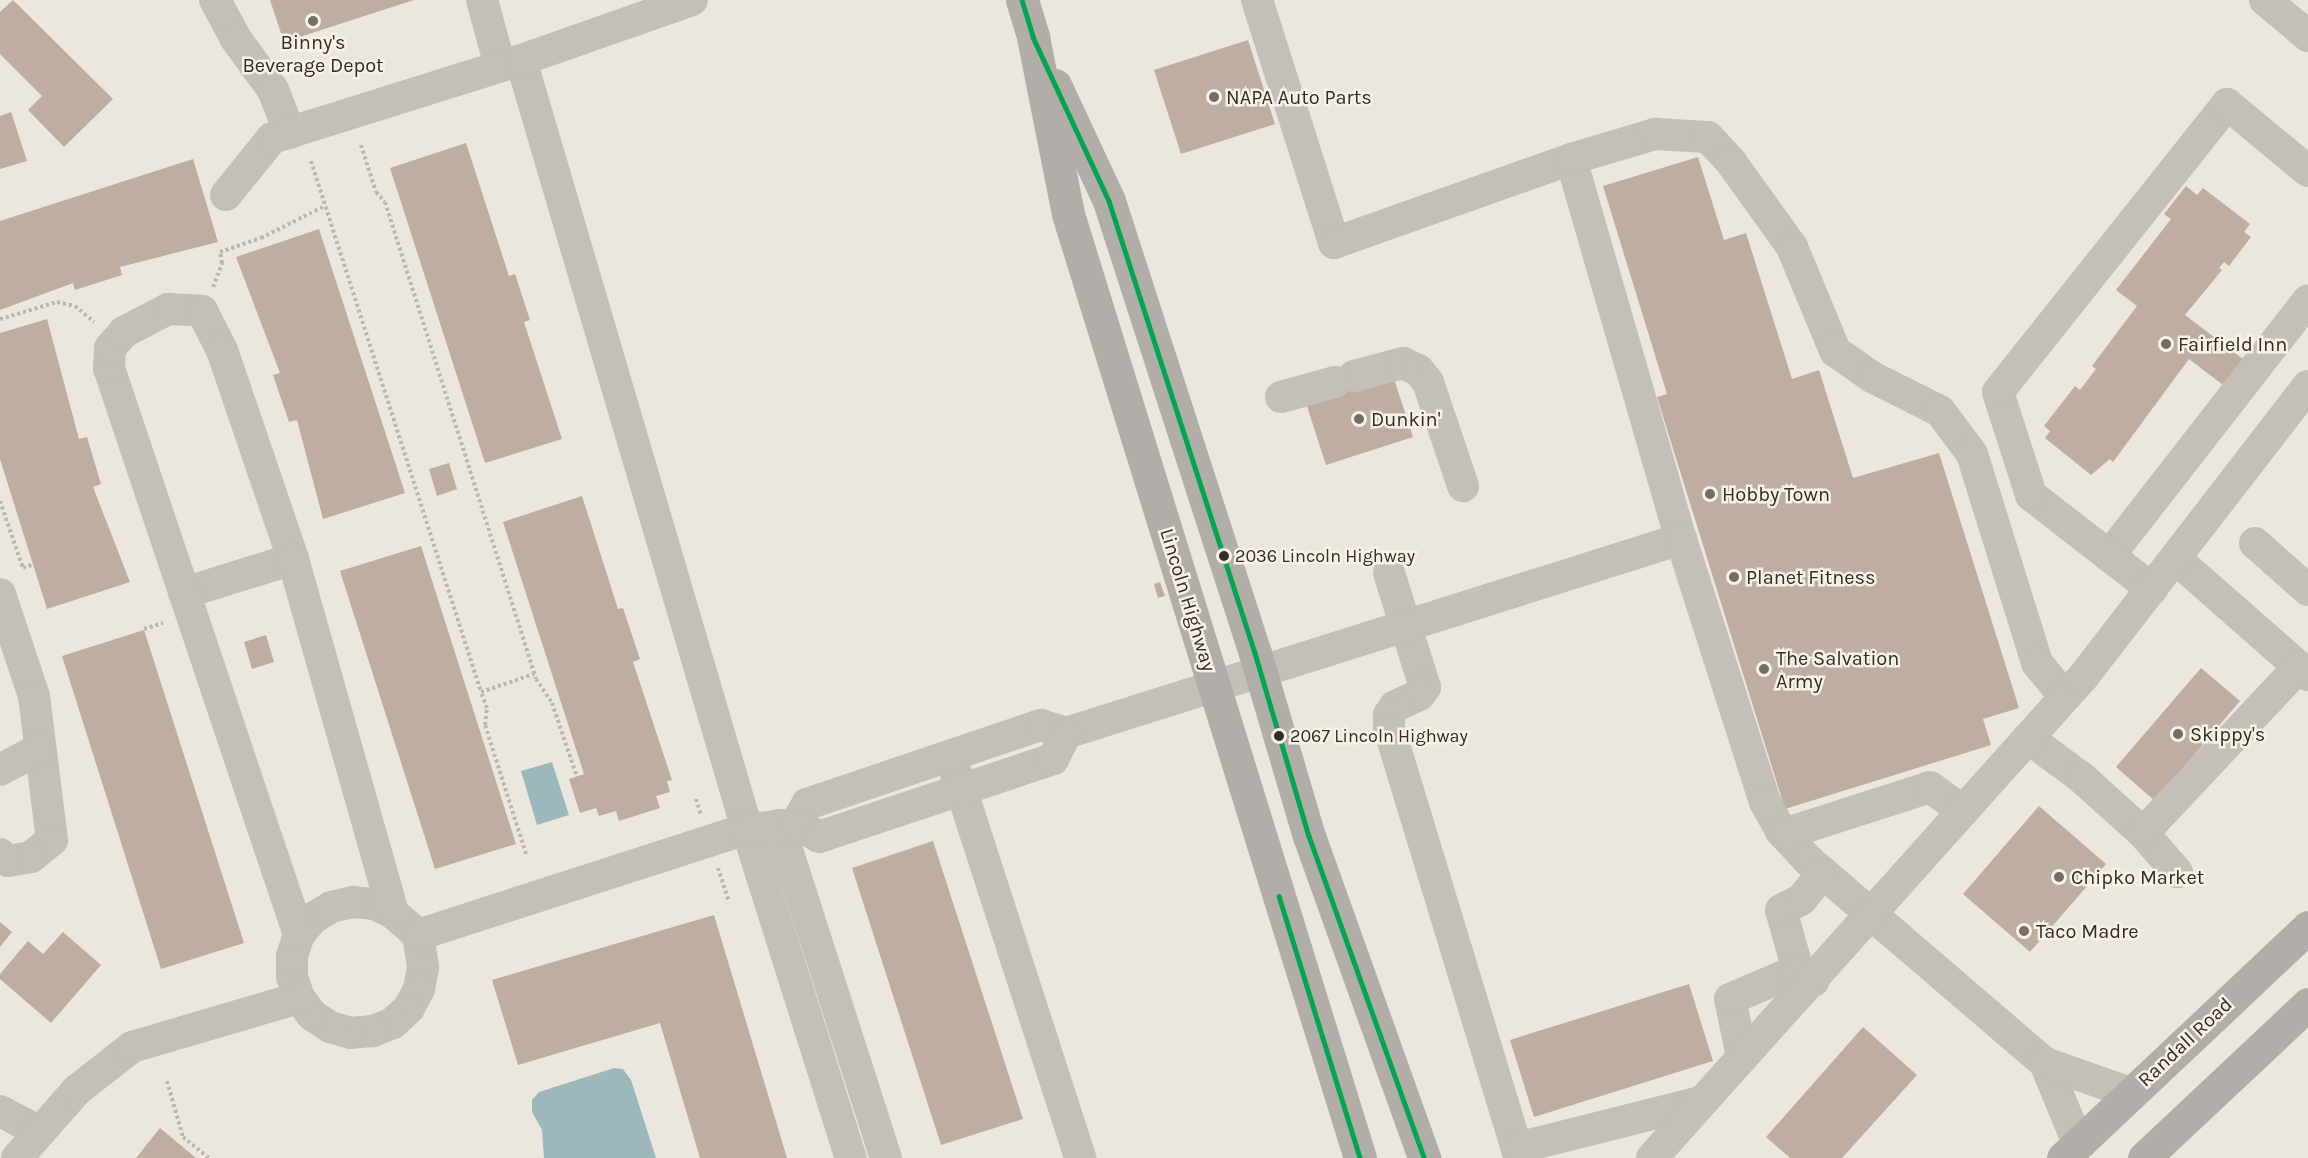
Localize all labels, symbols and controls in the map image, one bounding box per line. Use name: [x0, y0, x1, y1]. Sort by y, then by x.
marker: Binny's Beverage Depot: [306, 14, 320, 28]
place label: Binny's Beverage Depot: [242, 30, 384, 77]
place label: NAPA Auto Parts: [1226, 85, 1372, 109]
marker: NAPA Auto Parts: [1207, 90, 1221, 104]
place label: Fairfield Inn: [2178, 332, 2287, 356]
marker: Fairfield Inn: [2159, 337, 2173, 351]
place label: Dunkin': [1371, 407, 1440, 431]
marker: Dunkin': [1352, 412, 1366, 426]
place label: Hobby Town: [1722, 482, 1830, 506]
marker: Hobby Town: [1703, 487, 1717, 501]
street label: Lincoln Highway: [1155, 525, 1221, 675]
place label: 2036 Lincoln Highway: [1235, 545, 1415, 567]
marker: 2036 Lincoln Highway: [1218, 550, 1230, 562]
place label: Planet Fitness: [1746, 565, 1876, 589]
marker: Planet Fitness: [1727, 570, 1741, 584]
place label: The Salvation Army: [1776, 646, 1899, 693]
marker: The Salvation Army: [1757, 662, 1771, 676]
place label: Skippy's: [2190, 722, 2265, 746]
place label: 2067 Lincoln Highway: [1290, 725, 1468, 747]
marker: Skippy's: [2171, 727, 2185, 741]
marker: 2067 Lincoln Highway: [1273, 730, 1285, 742]
place label: Chipko Market: [2071, 865, 2204, 889]
marker: Chipko Market: [2052, 870, 2066, 884]
place label: Taco Madre: [2036, 919, 2139, 943]
marker: Taco Madre: [2017, 924, 2031, 938]
street label: Randall Road: [2133, 992, 2237, 1092]

